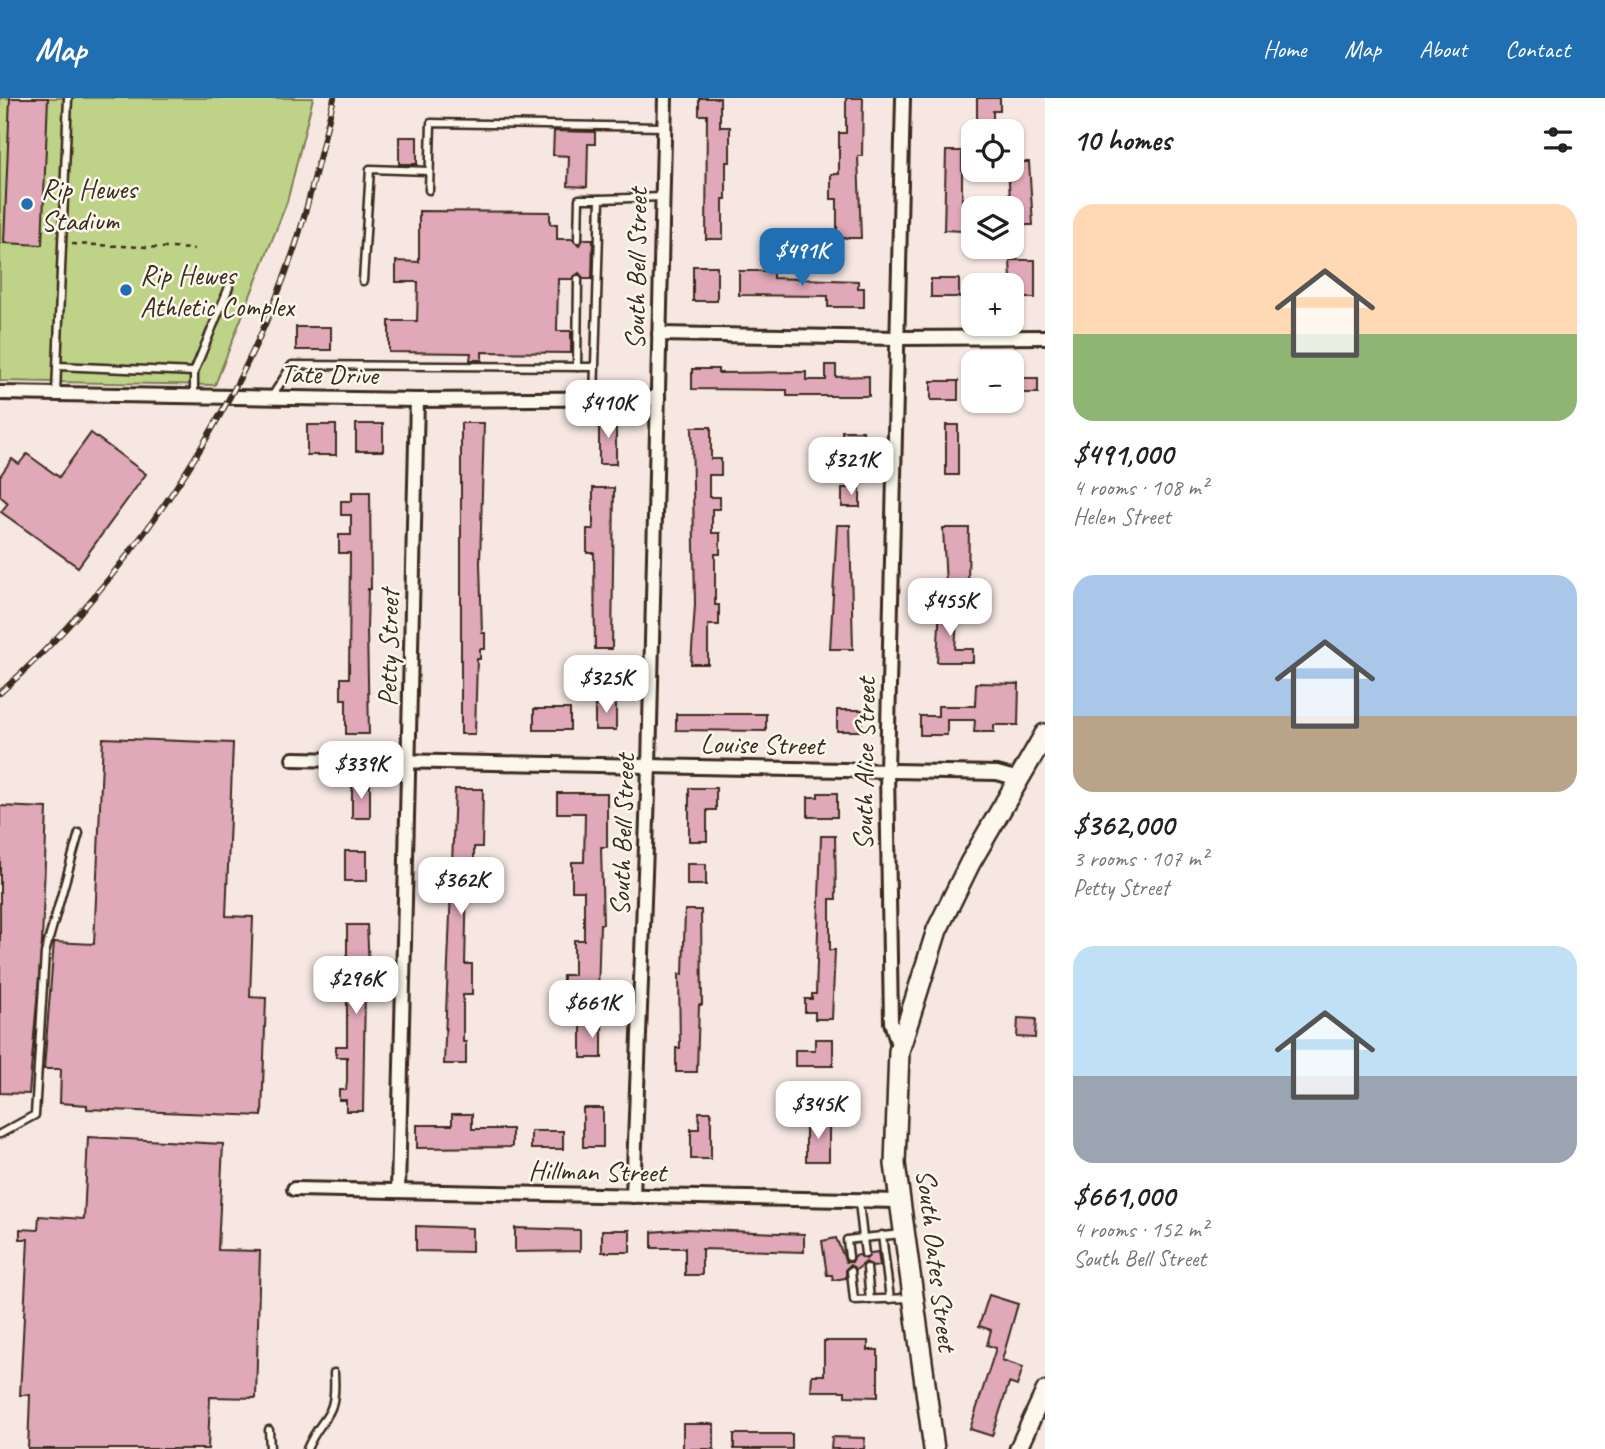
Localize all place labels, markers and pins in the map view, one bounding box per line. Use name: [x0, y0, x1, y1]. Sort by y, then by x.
place label: Rip Hewes Stadium: [41, 171, 139, 238]
marker: Rip Hewes Stadium: [19, 196, 35, 212]
pin: $491K: [753, 228, 851, 288]
place label: Rip Hewes Athletic Complex: [140, 257, 296, 324]
marker: Rip Hewes Athletic Complex: [118, 282, 134, 298]
pin: $410K: [559, 380, 657, 440]
pin: $321K: [802, 438, 900, 497]
pin: $455K: [901, 578, 999, 638]
pin: $325K: [557, 656, 655, 715]
pin: $339K: [312, 742, 410, 801]
pin: $362K: [412, 858, 510, 917]
pin: $296K: [307, 956, 405, 1016]
pin: $661K: [543, 981, 641, 1040]
pin: $345K: [769, 1082, 867, 1141]

